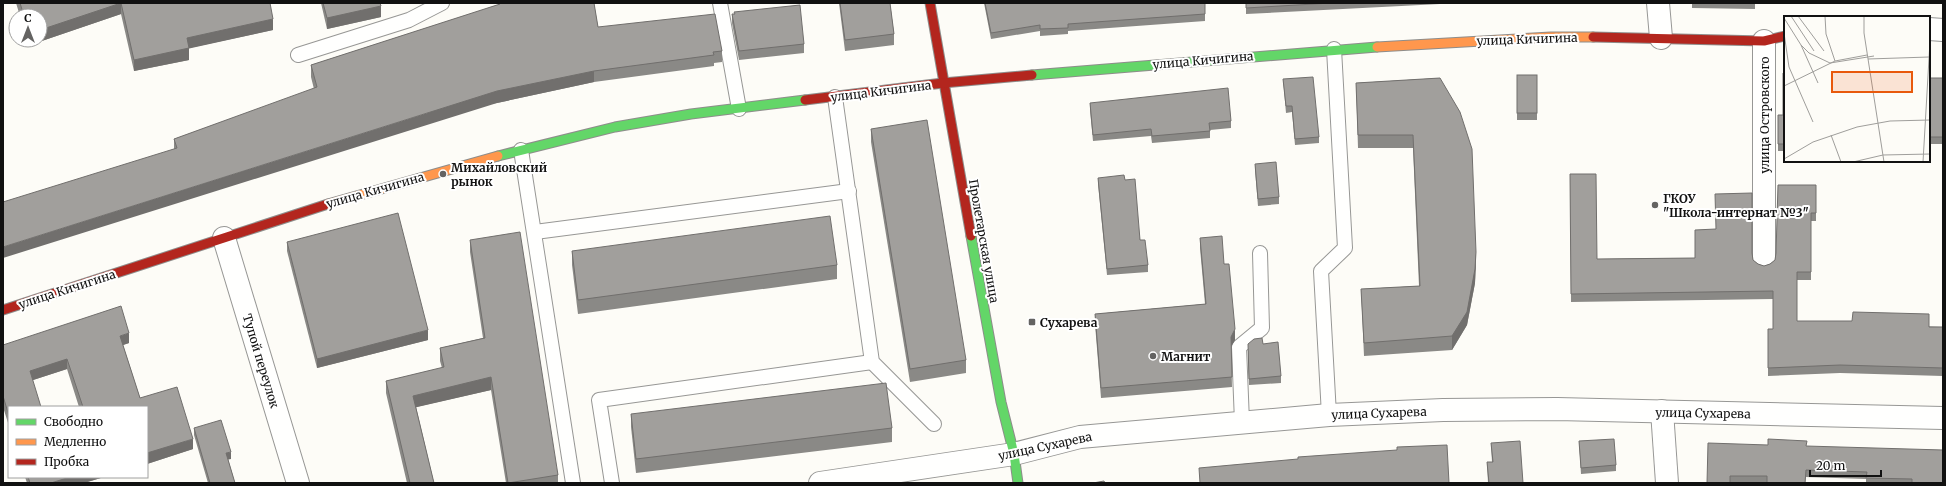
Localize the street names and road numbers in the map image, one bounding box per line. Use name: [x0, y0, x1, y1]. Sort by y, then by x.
street label: улица Кичигина: [1476, 30, 1578, 48]
street label: улица Кичигина: [1152, 48, 1255, 72]
street label: улица Островского: [1757, 56, 1772, 174]
street label: улица Кичигина: [830, 77, 933, 105]
street label: улица Кичигина: [324, 169, 426, 211]
street label: Пролетарская улица: [966, 178, 1002, 305]
street label: улица Кичигина: [17, 266, 118, 312]
street label: Тупой переулок: [240, 312, 283, 410]
street label: улица Сухарева: [1331, 404, 1428, 422]
street label: улица Сухарева: [1655, 405, 1751, 421]
street label: улица Сухарева: [997, 429, 1094, 463]

